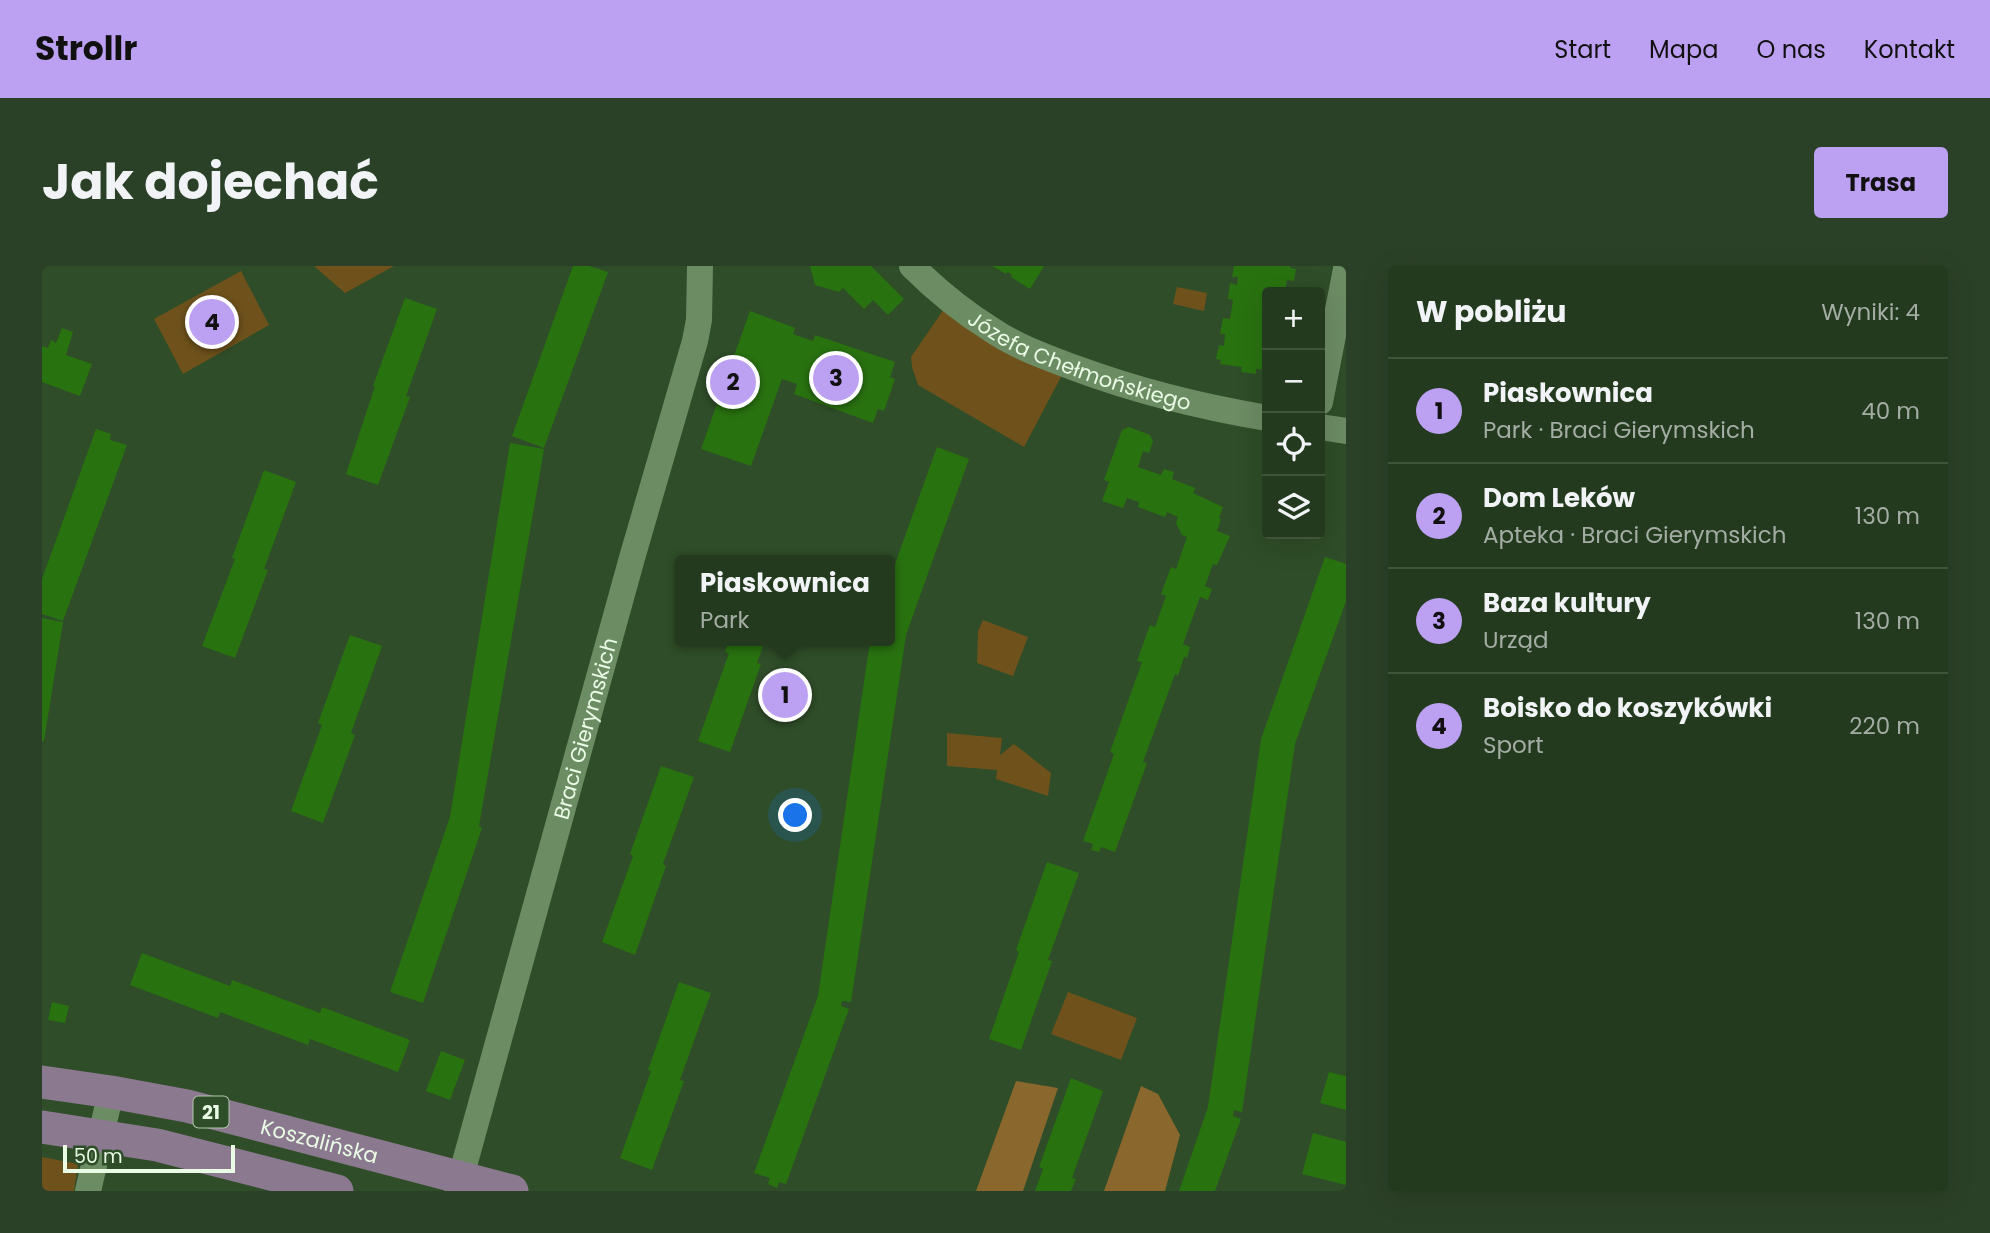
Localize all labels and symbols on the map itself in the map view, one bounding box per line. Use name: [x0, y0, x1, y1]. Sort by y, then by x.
pin: 4: [189, 296, 235, 348]
street label: Józefa Chełmońskiego: [962, 304, 1194, 417]
pin: 3: [813, 352, 859, 404]
pin: 2: [710, 356, 756, 408]
street label: Braci Gierymskich: [546, 634, 624, 823]
pin: 1: [762, 669, 808, 721]
your location: [778, 798, 812, 832]
road number: 21: [194, 1097, 228, 1128]
street label: Koszalińska: [258, 1111, 382, 1170]
scale bar: [63, 1142, 234, 1174]

